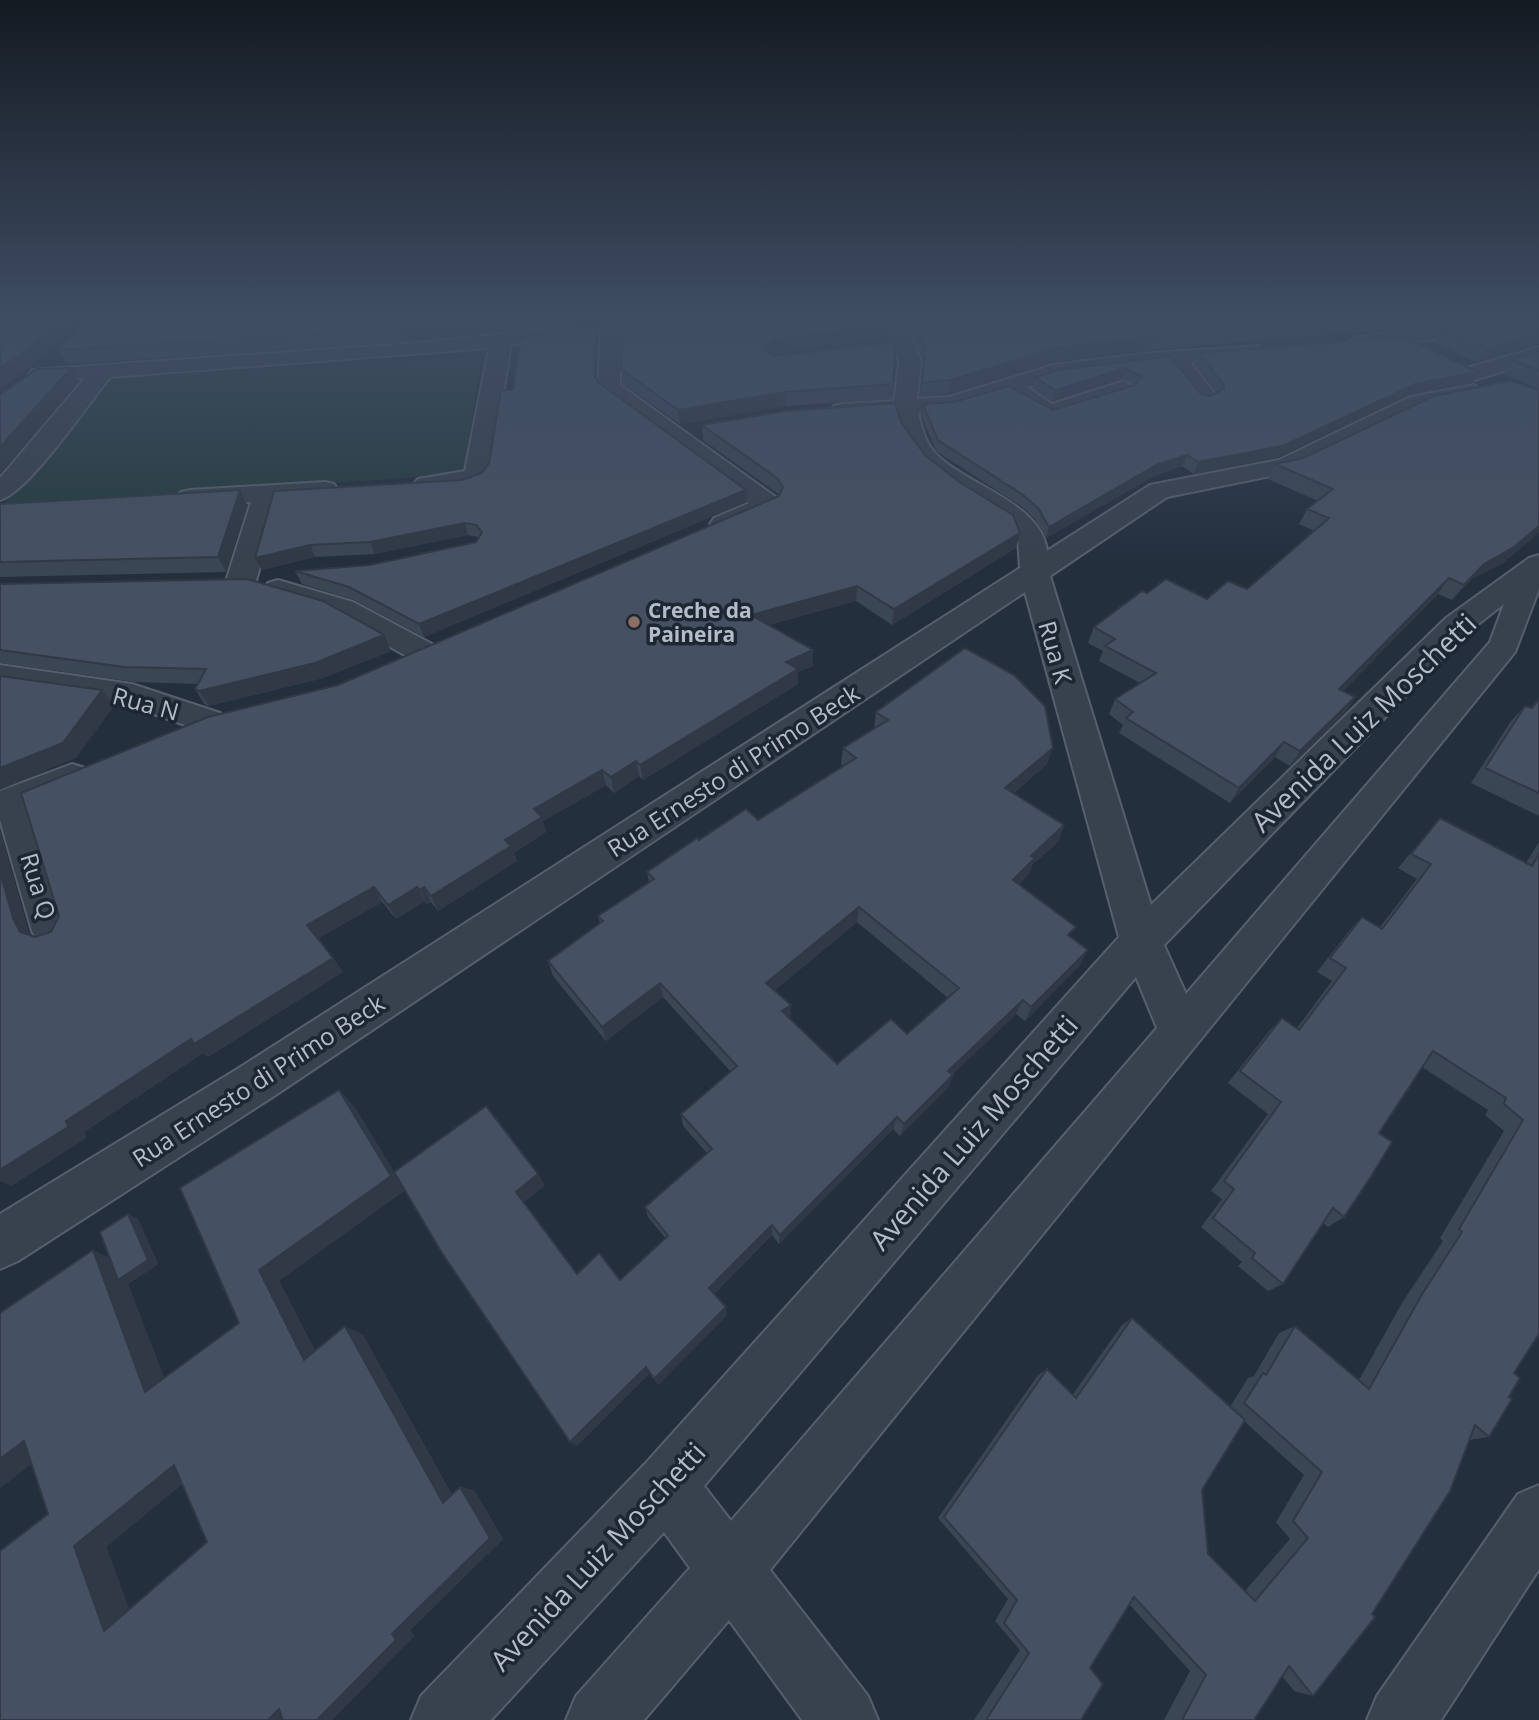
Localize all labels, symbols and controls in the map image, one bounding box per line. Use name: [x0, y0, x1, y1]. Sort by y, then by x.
place label: Creche da Paineira: [648, 596, 752, 648]
street label: Avenida Luiz Moschetti: [1242, 604, 1484, 840]
marker: Creche da Paineira: [626, 614, 642, 630]
street label: Rua K: [1031, 617, 1081, 688]
street label: Rua Ernesto di Primo Beck: [601, 676, 866, 864]
street label: Rua N: [109, 678, 183, 728]
street label: Rua Q: [13, 849, 65, 923]
street label: Rua Ernesto di Primo Beck: [126, 986, 391, 1174]
street label: Avenida Luiz Moschetti: [860, 1006, 1086, 1258]
street label: Avenida Luiz Moschetti: [481, 1433, 713, 1679]

